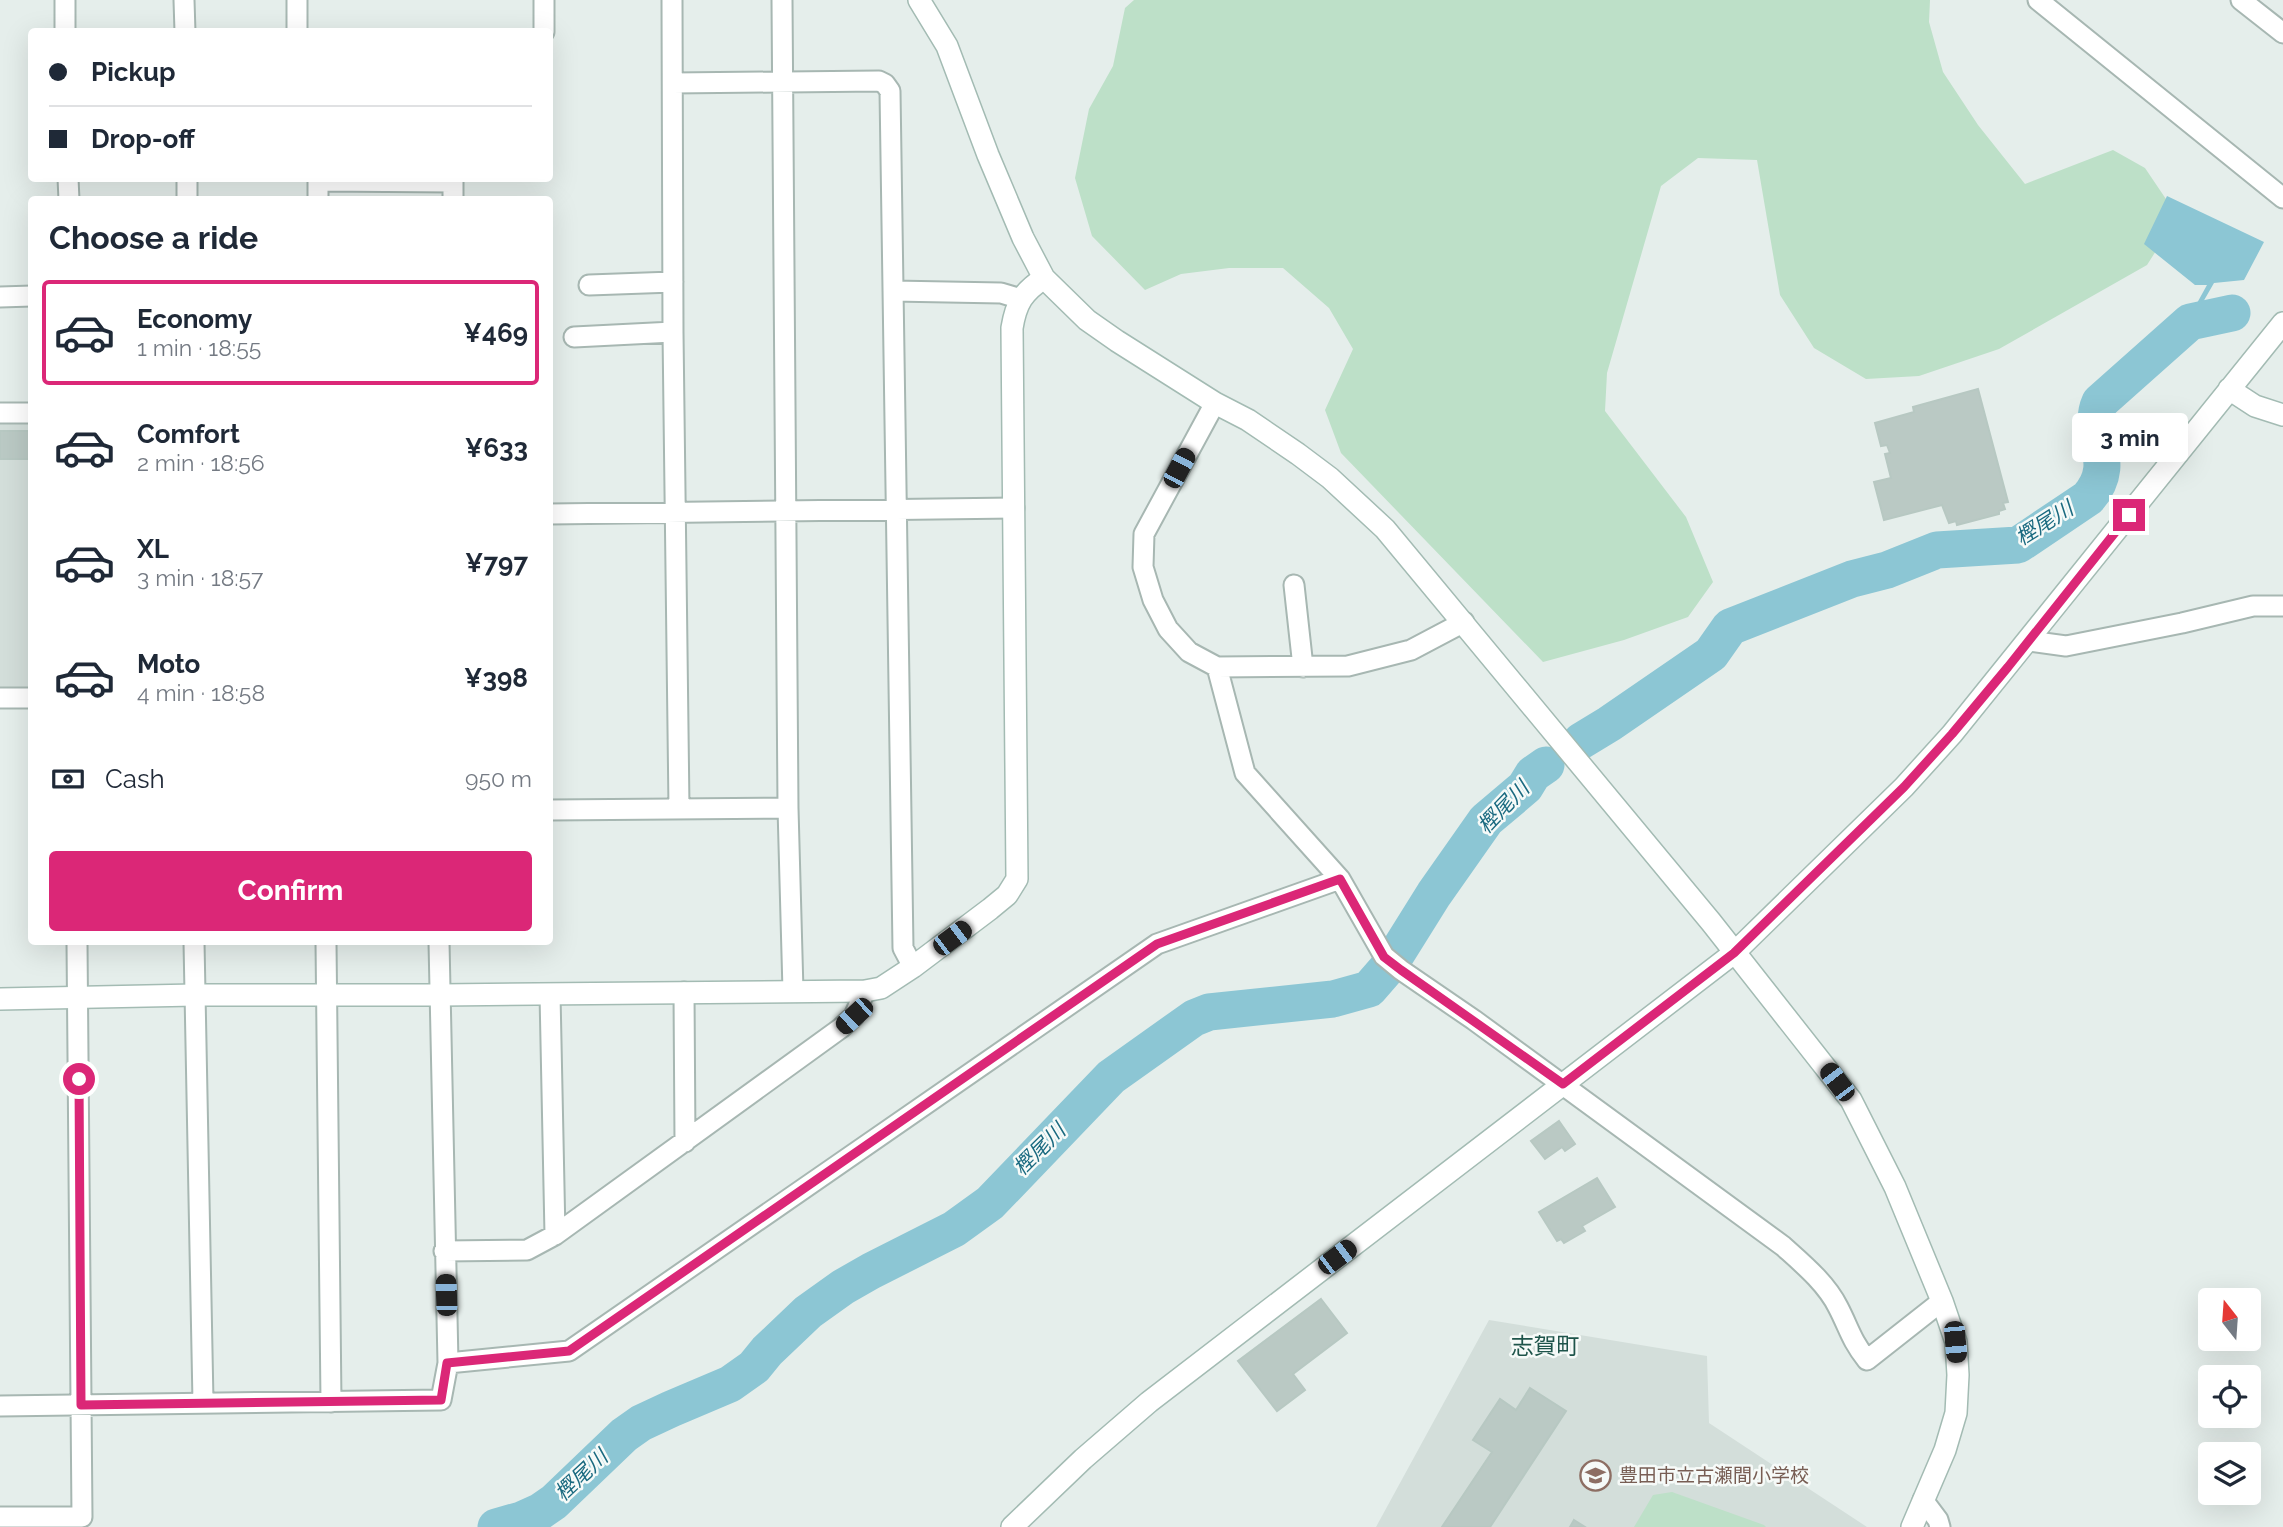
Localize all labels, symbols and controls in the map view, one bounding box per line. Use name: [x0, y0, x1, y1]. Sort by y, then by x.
text: Pickup: [91, 57, 176, 87]
text: Drop-off: [91, 124, 195, 154]
text: Choose a ride: [49, 219, 258, 256]
icon: car: [53, 301, 116, 364]
text: Economy: [137, 304, 252, 334]
text: ¥469: [464, 318, 528, 348]
text: 1 min · 18:55: [137, 334, 261, 361]
callout: 3 min: [2071, 414, 2187, 462]
icon: car: [53, 416, 116, 479]
text: Comfort: [137, 419, 240, 449]
text: 3 min: [2100, 424, 2160, 451]
text: ¥633: [465, 433, 528, 463]
car: [1160, 445, 1199, 491]
text: 2 min · 18:56: [137, 449, 265, 476]
water label: 樫尾川: [2011, 495, 2079, 550]
route end: [2113, 499, 2145, 531]
icon: car: [53, 531, 116, 594]
text: XL: [137, 534, 169, 564]
text: ¥797: [465, 548, 528, 578]
text: 3 min · 18:57: [137, 564, 263, 591]
icon: car: [53, 646, 116, 709]
text: Moto: [137, 649, 200, 679]
text: ¥398: [464, 663, 528, 693]
text: 4 min · 18:58: [137, 679, 265, 706]
icon: cash: [49, 760, 87, 798]
text: Cash: [105, 764, 165, 794]
text: 950 m: [465, 765, 532, 792]
water label: 樫尾川: [1472, 774, 1535, 838]
button: Confirm: [49, 851, 532, 931]
car: [929, 917, 976, 959]
car: [832, 994, 877, 1038]
car: [1816, 1059, 1859, 1105]
route start: [63, 1063, 95, 1095]
water label: 樫尾川: [1008, 1116, 1072, 1180]
car: [1314, 1236, 1361, 1278]
car: [435, 1274, 458, 1316]
north arrow: [2198, 1288, 2261, 1351]
map controls: [2198, 1288, 2261, 1505]
car: [1943, 1320, 1968, 1364]
district label: 志賀町: [1511, 1332, 1580, 1359]
button: locate: [2198, 1365, 2261, 1428]
button: layers: [2198, 1442, 2261, 1505]
water label: 樫尾川: [549, 1443, 614, 1506]
school or university icon: 豊田市立古瀬間小学校: [1579, 1458, 1613, 1492]
place label: 豊田市立古瀬間小学校: [1619, 1464, 1809, 1486]

